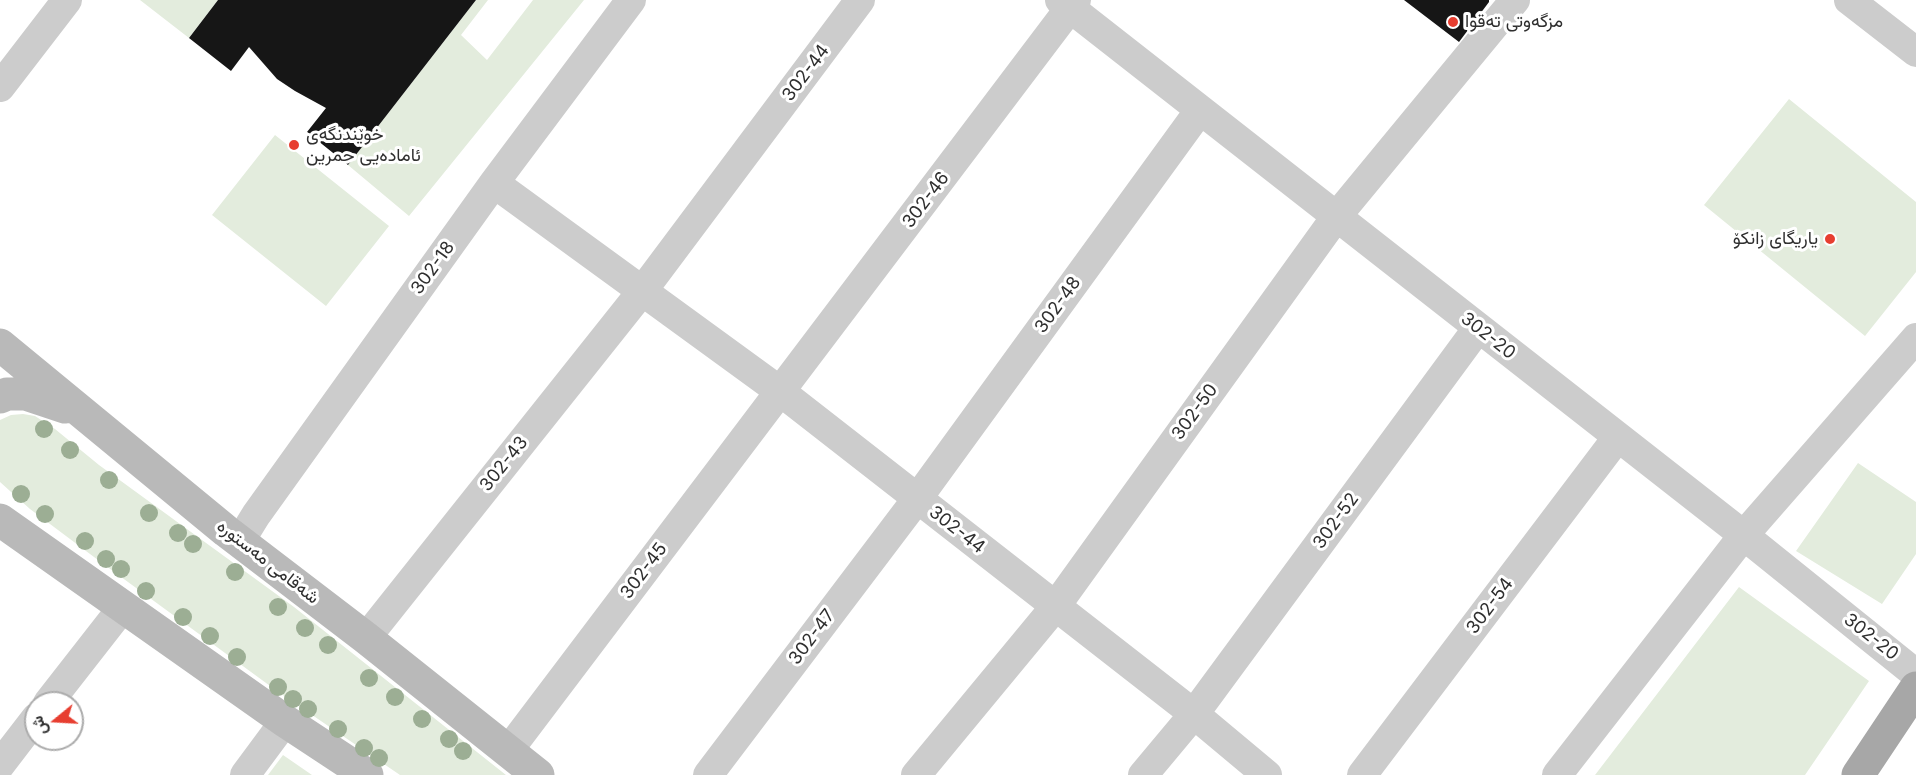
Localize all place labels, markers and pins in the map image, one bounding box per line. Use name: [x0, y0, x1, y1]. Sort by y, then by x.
place label: مزگه‌وتی ته‌قوا: [1465, 11, 1563, 33]
marker: مزگه‌وتی ته‌قوا: [1446, 15, 1460, 29]
place label: خوێندنگەی ئامادەیی حمرین: [306, 124, 421, 166]
marker: خوێندنگەی ئامادەیی حمرین: [287, 138, 301, 152]
place label: یاریگای زانکۆ: [1733, 228, 1818, 250]
marker: یاریگای زانکۆ: [1823, 232, 1837, 246]

